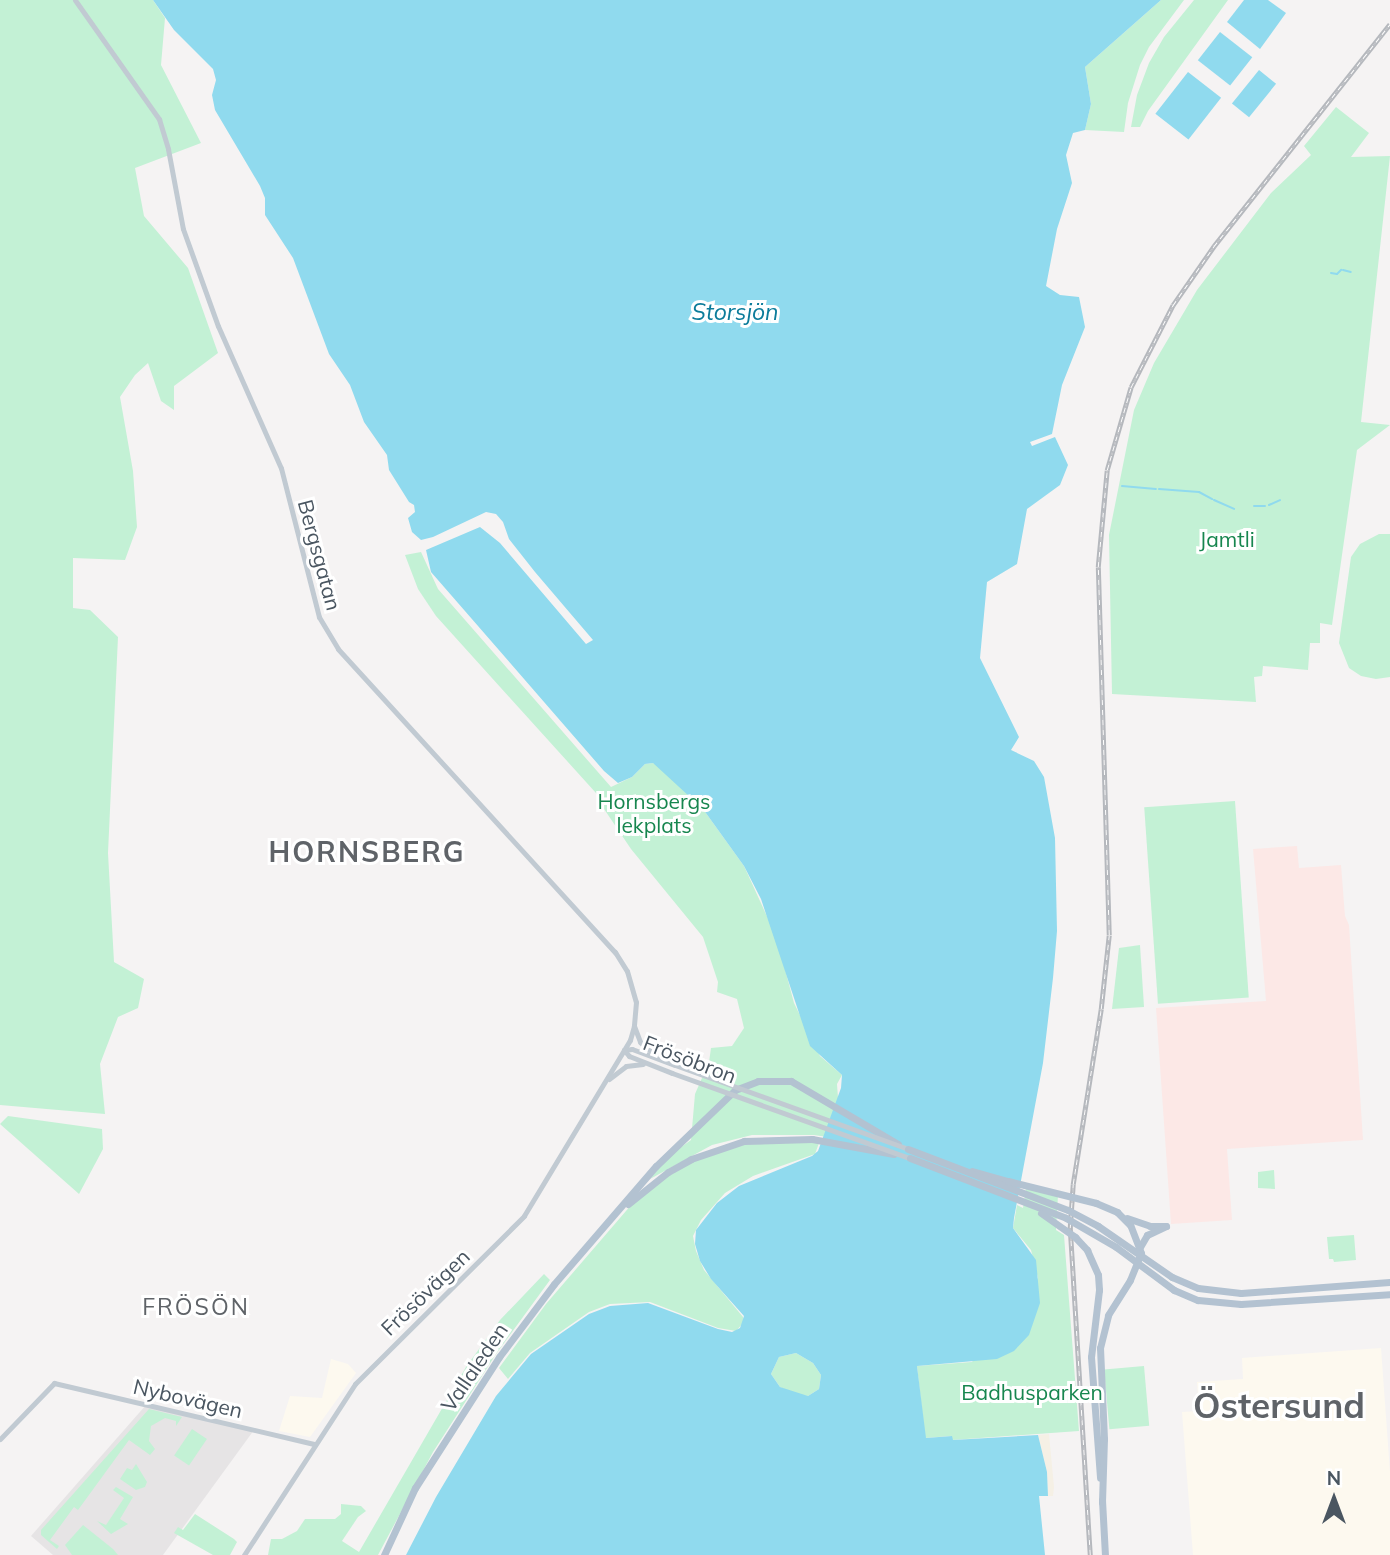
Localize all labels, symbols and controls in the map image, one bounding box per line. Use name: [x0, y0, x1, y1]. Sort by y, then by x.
water label: Storsjön: [691, 298, 779, 326]
street label: Bergsgatan: [293, 497, 347, 613]
park label: Jamtli: [1199, 526, 1255, 552]
park label: Hornsbergs lekplats: [597, 788, 711, 838]
district label: HORNSBERG: [270, 835, 464, 869]
street label: Frösöbron: [640, 1030, 740, 1088]
street label: Frösövägen: [375, 1244, 475, 1340]
district label: FRÖSÖN: [143, 1293, 249, 1321]
street label: Vallaleden: [435, 1318, 513, 1416]
street label: Nybovägen: [131, 1373, 245, 1423]
park label: Badhusparken: [961, 1379, 1103, 1405]
district label: Östersund: [1193, 1384, 1365, 1426]
north arrow: [1299, 1464, 1369, 1534]
text: N: [1327, 1466, 1341, 1490]

